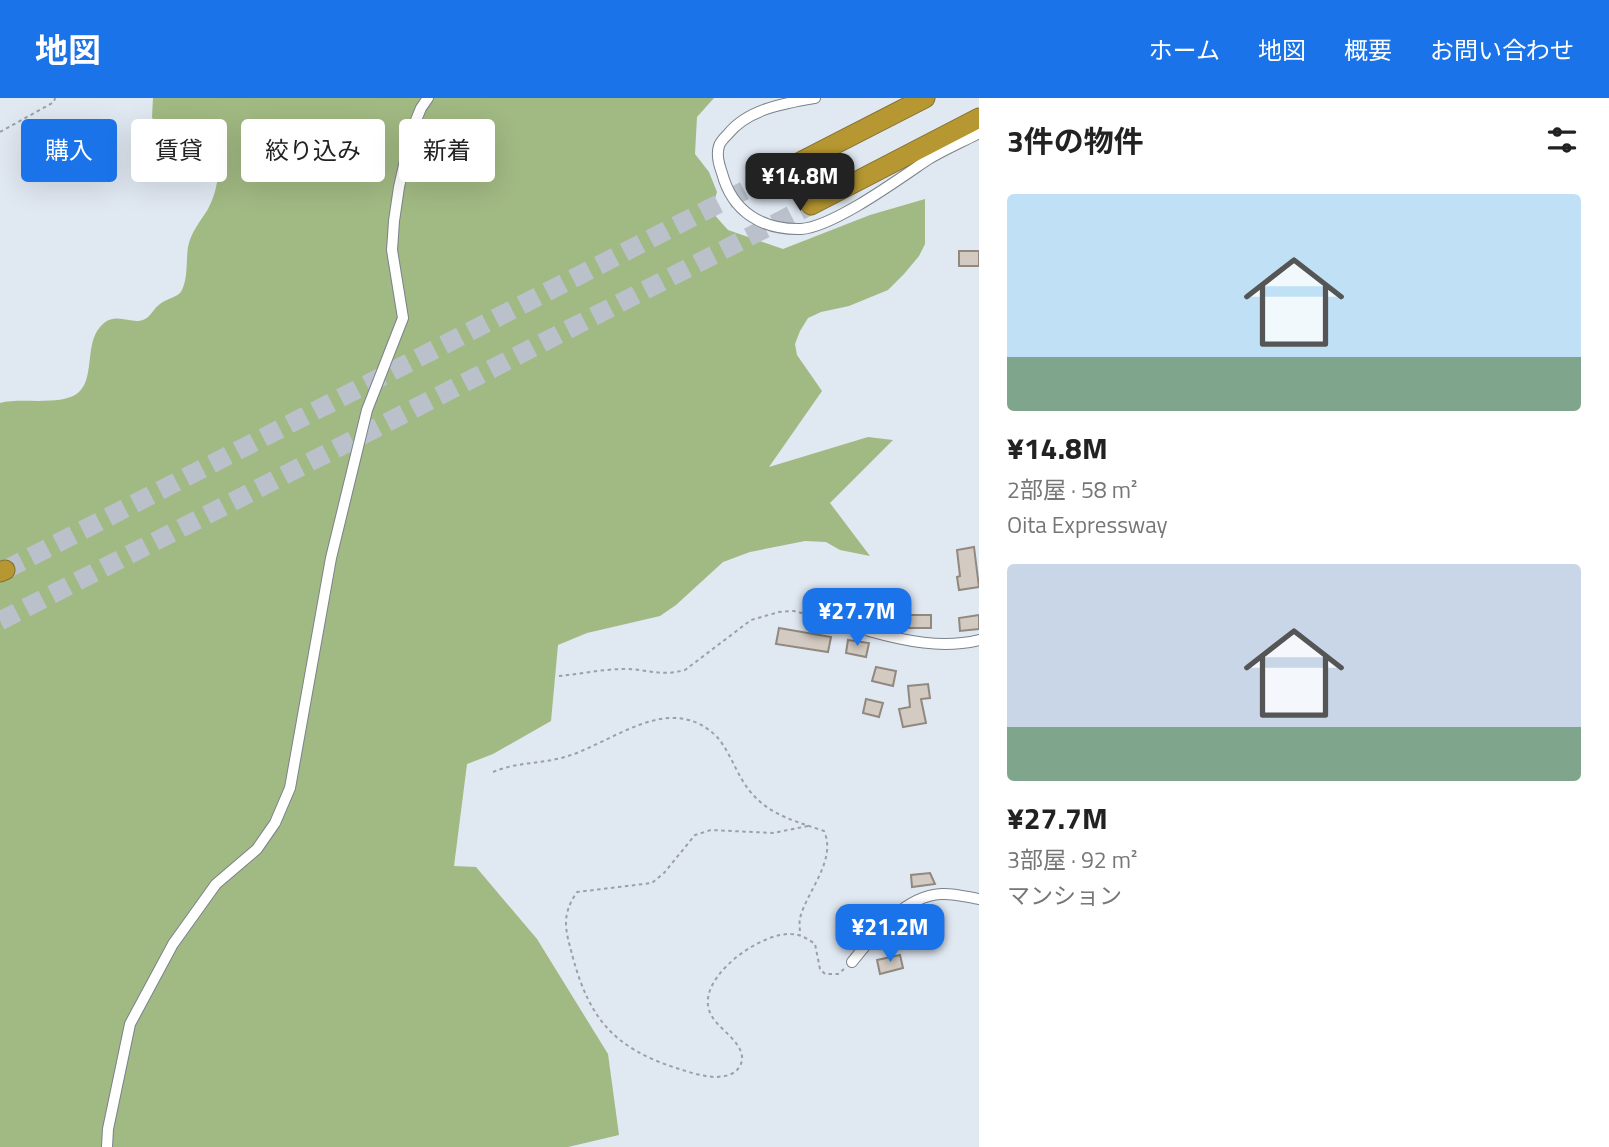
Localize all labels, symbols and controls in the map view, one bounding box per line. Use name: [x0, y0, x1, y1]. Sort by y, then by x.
text: 地図: [35, 25, 101, 75]
text: ホーム: [1149, 32, 1220, 68]
text: 地図: [1258, 32, 1306, 68]
text: 概要: [1344, 32, 1392, 68]
text: お問い合わせ: [1430, 32, 1574, 68]
text: 3件の物件: [1007, 118, 1144, 164]
chip: 購入: [21, 119, 117, 182]
chip: 賃貸: [131, 119, 227, 182]
chip: 絞り込み: [241, 119, 385, 182]
chip: 新着: [399, 119, 495, 182]
icon: filters: [1543, 121, 1581, 159]
pin: ¥14.8M: [743, 153, 857, 213]
text: ¥14.8M: [761, 158, 839, 193]
icon: home: [1231, 239, 1357, 365]
text: ¥14.8M: [1007, 425, 1108, 471]
text: 2部屋 · 58 m²: [1007, 472, 1137, 507]
text: Oita Expressway: [1007, 507, 1168, 542]
pin: ¥27.7M: [800, 588, 914, 648]
text: ¥27.7M: [818, 593, 896, 628]
icon: home: [1231, 610, 1357, 736]
text: ¥27.7M: [1007, 795, 1108, 841]
text: 3部屋 · 92 m²: [1007, 842, 1137, 877]
text: マンション: [1007, 878, 1122, 913]
pin: ¥21.2M: [833, 904, 947, 964]
text: ¥21.2M: [851, 909, 929, 944]

